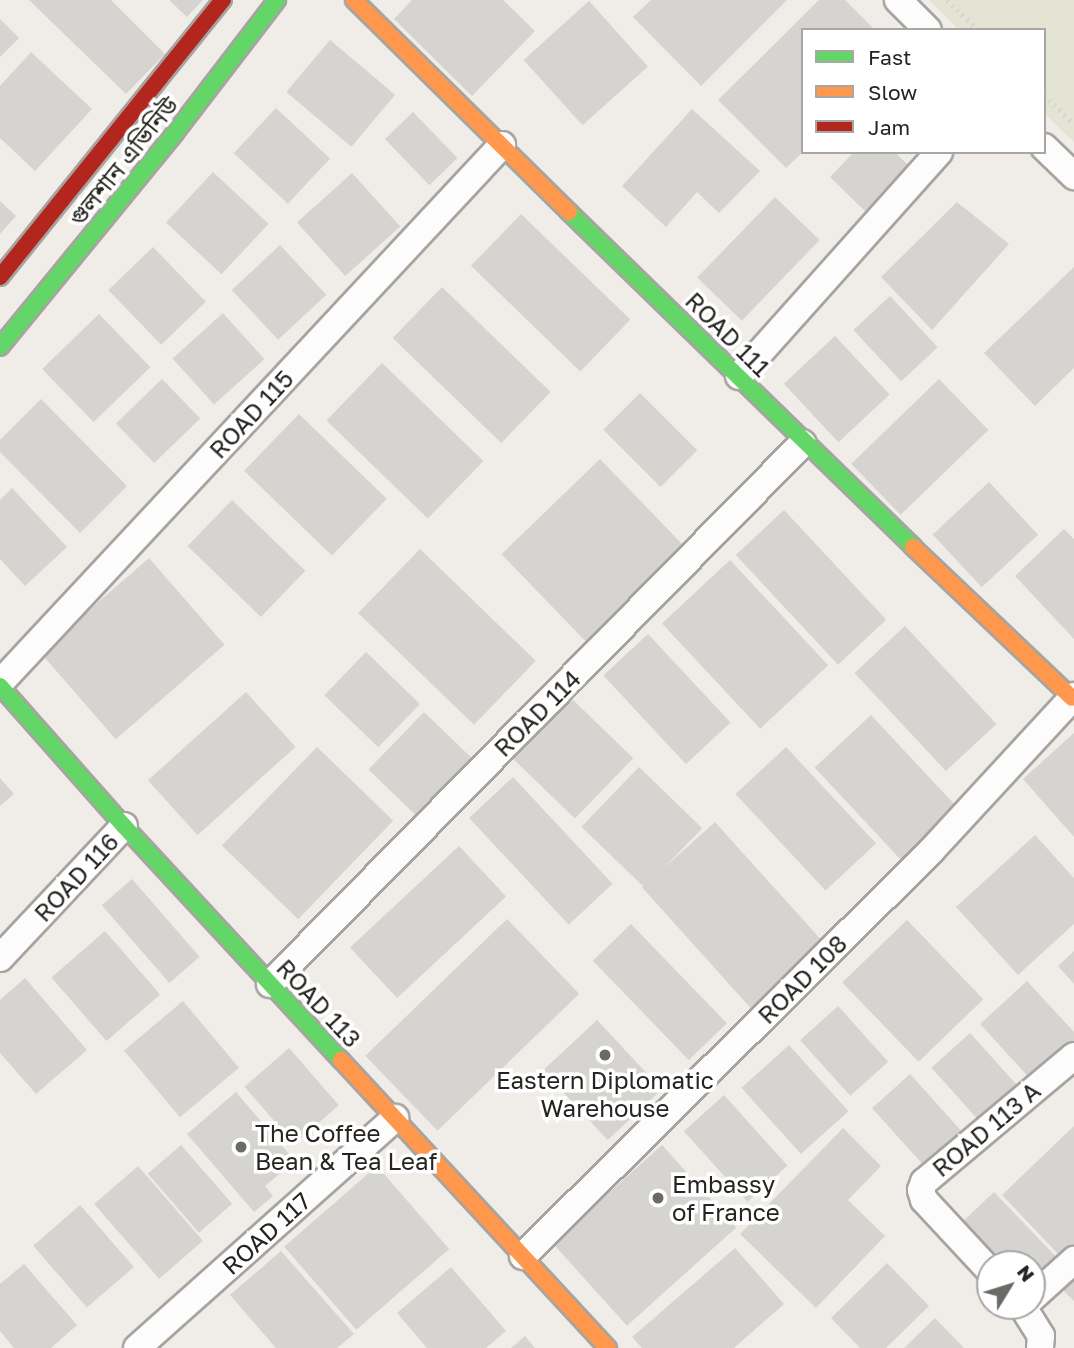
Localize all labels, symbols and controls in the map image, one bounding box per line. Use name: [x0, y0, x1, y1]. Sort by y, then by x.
legend: [801, 28, 1046, 154]
text: Fast: [868, 44, 911, 70]
text: Slow: [868, 79, 917, 105]
street label: গুলশান এভিনিউ: [62, 91, 184, 231]
text: Jam: [868, 114, 910, 140]
street label: ROAD 111: [680, 286, 776, 382]
street label: ROAD 115: [203, 364, 299, 464]
street label: ROAD 114: [488, 664, 586, 762]
street label: ROAD 116: [28, 827, 124, 927]
street label: ROAD 108: [752, 929, 852, 1029]
street label: ROAD 113: [271, 953, 367, 1053]
marker: Eastern Diplomatic Warehouse: [597, 1047, 613, 1063]
place label: Eastern Diplomatic Warehouse: [496, 1066, 714, 1122]
street label: ROAD 113 A: [926, 1076, 1046, 1182]
place label: The Coffee Bean & Tea Leaf: [255, 1119, 437, 1175]
marker: The Coffee Bean & Tea Leaf: [233, 1139, 249, 1155]
place label: Embassy of France: [672, 1170, 780, 1226]
street label: ROAD 117: [216, 1186, 316, 1280]
marker: Embassy of France: [650, 1190, 666, 1206]
north arrow: [976, 1250, 1046, 1320]
text: N: [1013, 1260, 1040, 1286]

